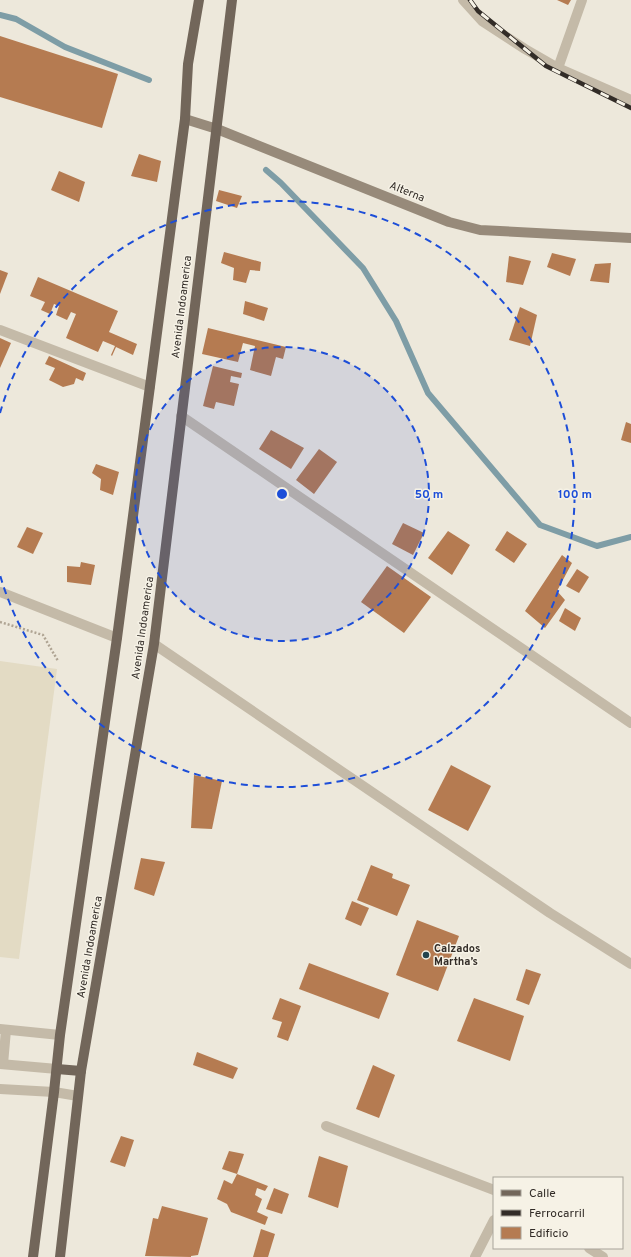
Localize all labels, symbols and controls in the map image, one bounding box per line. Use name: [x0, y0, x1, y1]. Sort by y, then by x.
street label: Alterna: [387, 179, 427, 205]
street label: Avenida Indoamerica: [169, 255, 195, 359]
centre of rings: [275, 487, 289, 501]
text: 50 m: [415, 487, 443, 503]
text: 100 m: [558, 487, 592, 503]
street label: Avenida Indoamerica: [129, 576, 157, 680]
street label: Avenida Indoamerica: [74, 895, 106, 999]
place label: Calzados Martha’s: [434, 942, 480, 969]
marker: Calzados Martha’s: [421, 950, 431, 960]
legend: [493, 1177, 623, 1249]
text: Calle: [529, 1186, 556, 1202]
text: Ferrocarril: [529, 1206, 585, 1222]
text: Edificio: [529, 1226, 569, 1242]

